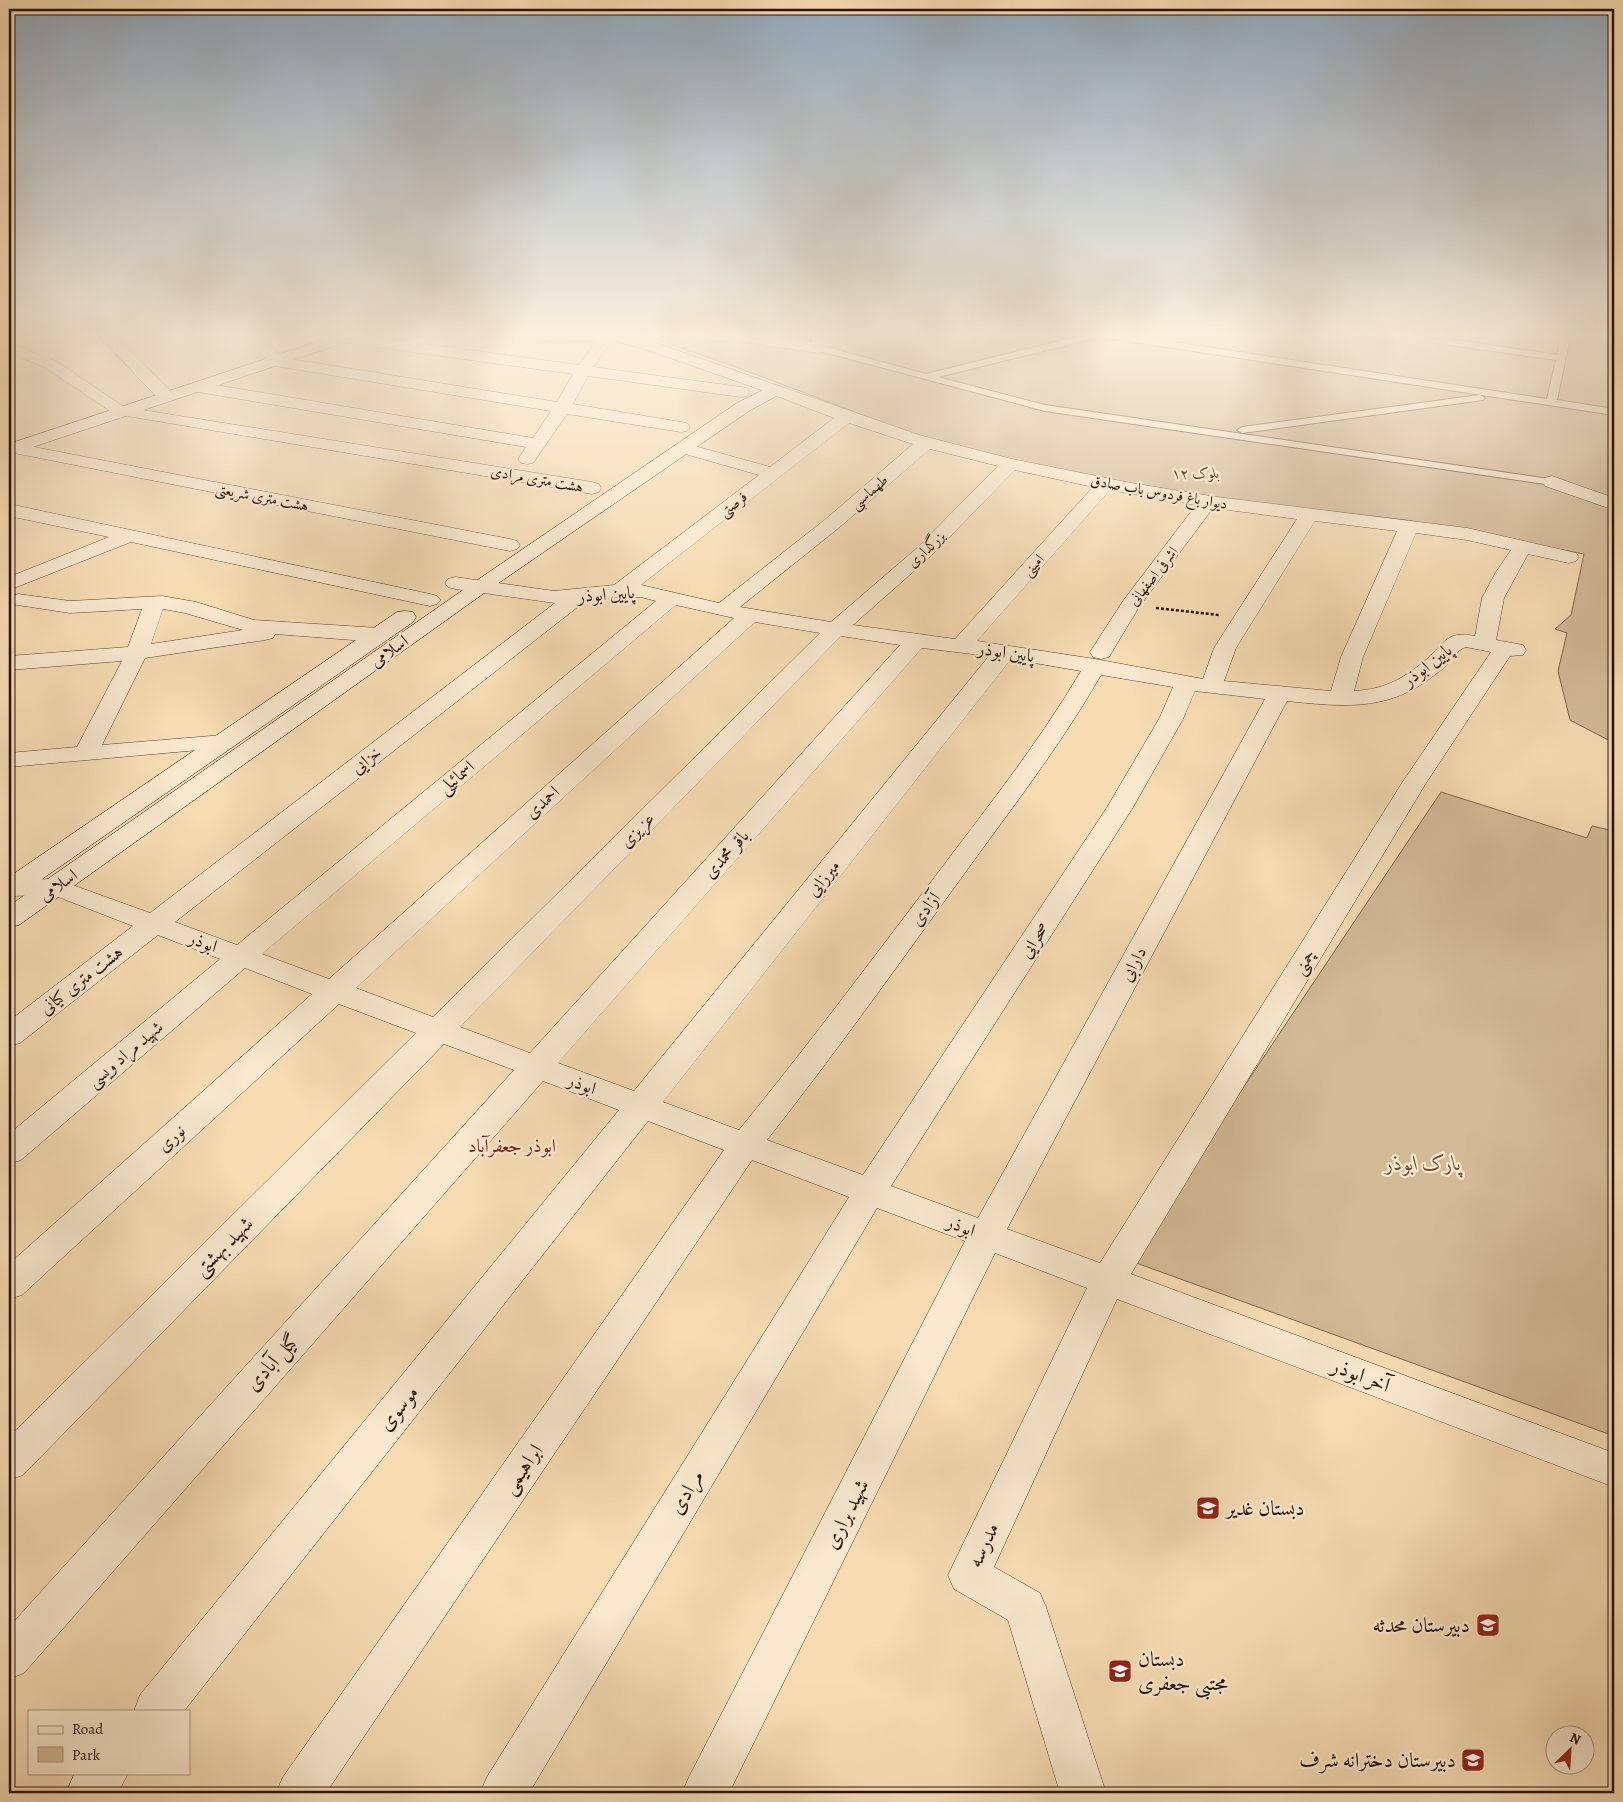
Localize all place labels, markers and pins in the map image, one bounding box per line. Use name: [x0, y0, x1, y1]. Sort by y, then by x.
place label: دبستان غدیر: [1224, 1494, 1305, 1522]
school or university icon: دبستان غدیر: [1195, 1495, 1221, 1521]
place label: دبیرستان محدثه: [1372, 1611, 1470, 1639]
school or university icon: دبیرستان محدثه: [1475, 1612, 1501, 1638]
place label: دبستان مجتبی جعفری: [1138, 1645, 1228, 1700]
school or university icon: دبستان مجتبی جعفری: [1107, 1658, 1133, 1684]
place label: دبیرستان دخترانه شرف: [1299, 1746, 1456, 1774]
school or university icon: دبیرستان دخترانه شرف: [1460, 1747, 1486, 1773]

